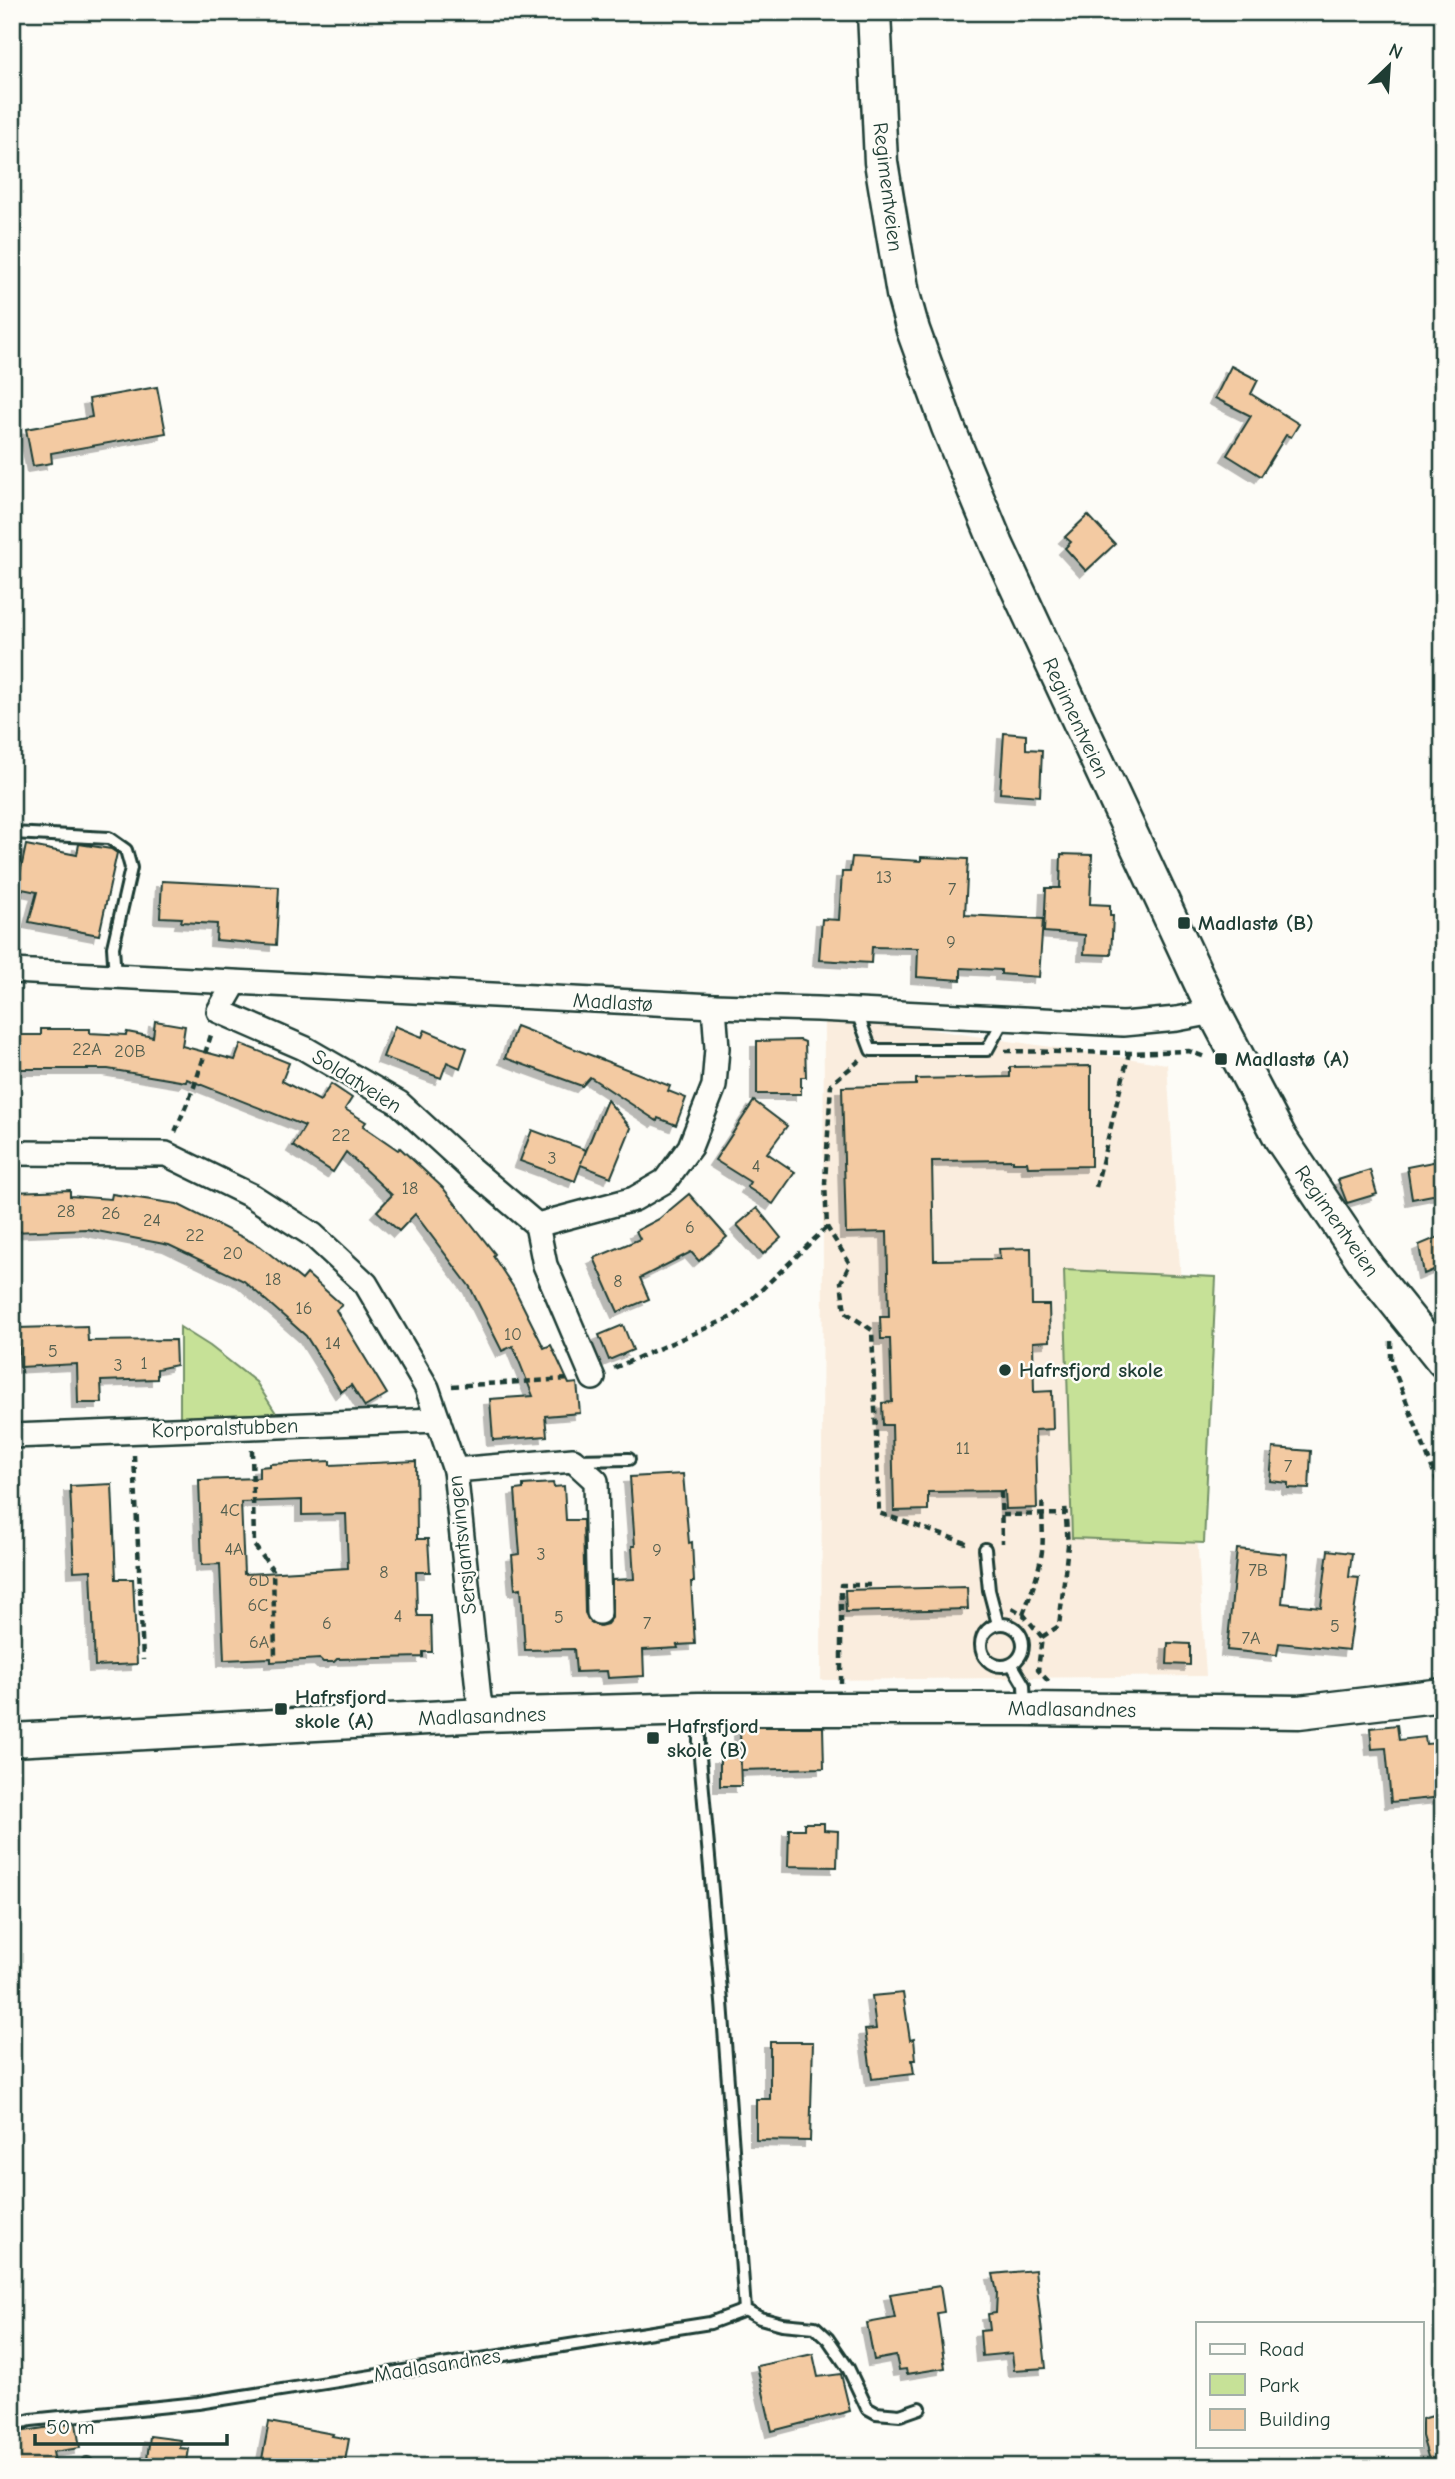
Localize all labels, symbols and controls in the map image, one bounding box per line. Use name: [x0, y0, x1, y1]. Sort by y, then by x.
north arrow: [1354, 32, 1424, 102]
text: N: [1385, 39, 1406, 64]
street label: Regimentveien: [868, 121, 908, 253]
street label: Regimentveien: [1038, 654, 1114, 782]
house number: 13: [876, 867, 892, 888]
house number: 7: [948, 879, 957, 900]
place label: Madlastø (B): [1198, 911, 1314, 935]
marker: Madlastø (B): [1176, 915, 1192, 931]
house number: 9: [946, 932, 956, 953]
street label: Madlastø: [572, 988, 654, 1016]
house number: 22A: [72, 1039, 102, 1060]
house number: 20B: [114, 1041, 146, 1062]
street label: Soldatveien: [308, 1044, 406, 1118]
place label: Madlastø (A): [1235, 1047, 1349, 1071]
marker: Madlastø (A): [1213, 1051, 1229, 1067]
house number: 22: [332, 1125, 350, 1146]
house number: 3: [547, 1148, 557, 1169]
house number: 4: [752, 1156, 760, 1177]
street label: Regimentveien: [1290, 1161, 1384, 1281]
house number: 18: [402, 1178, 418, 1199]
house number: 28: [57, 1201, 75, 1222]
house number: 26: [101, 1203, 121, 1224]
house number: 24: [143, 1210, 161, 1231]
house number: 6: [685, 1217, 695, 1238]
house number: 22: [186, 1225, 204, 1246]
house number: 20: [223, 1243, 243, 1264]
house number: 18: [265, 1269, 281, 1290]
house number: 8: [613, 1271, 623, 1292]
house number: 16: [296, 1298, 312, 1319]
house number: 10: [504, 1324, 522, 1345]
house number: 14: [325, 1333, 341, 1354]
house number: 5: [48, 1341, 58, 1362]
house number: 1: [140, 1353, 148, 1374]
house number: 3: [113, 1355, 123, 1376]
place label: Hafrsfjord skole: [1019, 1358, 1163, 1382]
marker: Hafrsfjord skole: [997, 1362, 1013, 1378]
street label: Korporalstubben: [151, 1413, 299, 1443]
house number: 11: [956, 1438, 970, 1459]
house number: 7: [1284, 1456, 1293, 1477]
street label: Sersjantsvingen: [443, 1474, 481, 1616]
house number: 4C: [220, 1500, 240, 1521]
house number: 4A: [224, 1539, 244, 1560]
house number: 9: [652, 1540, 662, 1561]
house number: 3: [536, 1544, 546, 1565]
house number: 7B: [1248, 1560, 1268, 1581]
house number: 8: [379, 1562, 389, 1583]
house number: 6D: [248, 1570, 270, 1591]
house number: 6C: [248, 1595, 268, 1616]
house number: 4: [394, 1606, 402, 1627]
house number: 5: [554, 1607, 564, 1628]
house number: 6: [322, 1613, 332, 1634]
house number: 7: [643, 1613, 652, 1634]
house number: 5: [1330, 1616, 1340, 1637]
house number: 7A: [1242, 1628, 1260, 1649]
house number: 6A: [249, 1632, 269, 1653]
place label: Hafrsfjord skole (A): [295, 1685, 387, 1733]
street label: Madlasandnes: [1008, 1696, 1136, 1722]
marker: Hafrsfjord skole (A): [273, 1701, 289, 1717]
street label: Madlasandnes: [418, 1702, 546, 1730]
place label: Hafrsfjord skole (B): [667, 1714, 759, 1762]
marker: Hafrsfjord skole (B): [645, 1730, 661, 1746]
legend: [1196, 2322, 1424, 2448]
text: Road: [1259, 2337, 1304, 2361]
street label: Madlasandnes: [372, 2343, 502, 2387]
text: Park: [1259, 2373, 1299, 2397]
scale bar: [35, 2402, 228, 2446]
text: Building: [1259, 2407, 1331, 2431]
text: 50 m: [46, 2415, 95, 2439]

